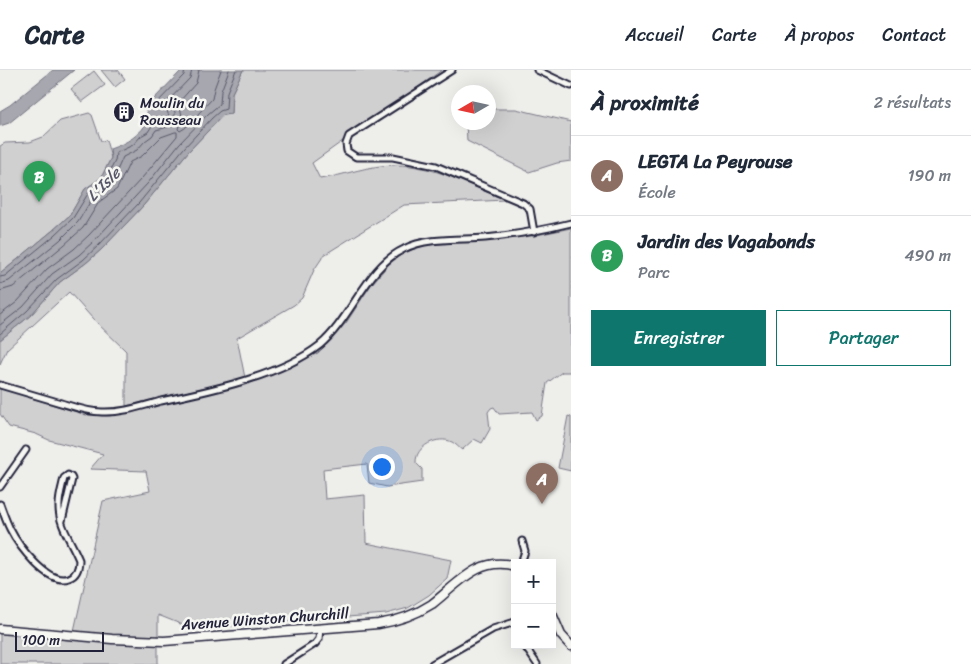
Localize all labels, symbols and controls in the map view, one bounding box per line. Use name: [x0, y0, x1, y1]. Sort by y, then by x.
text: Carte: [25, 14, 85, 56]
text: Accueil: [625, 19, 684, 51]
text: Carte: [712, 19, 757, 51]
text: À propos: [785, 19, 854, 51]
text: Contact: [882, 19, 946, 51]
text: À proximité: [591, 84, 699, 122]
north arrow: [451, 85, 496, 130]
text: 2 résultats: [874, 88, 951, 117]
place label: Moulin du Rousseau: [140, 90, 204, 133]
building icon: Moulin du Rousseau: [112, 100, 136, 124]
text: LEGTA La Peyrouse: [638, 145, 793, 178]
water label: L'Isle: [79, 159, 129, 209]
pin: B: [23, 161, 55, 202]
text: A: [602, 161, 612, 190]
text: 190 m: [908, 161, 951, 190]
text: École: [638, 178, 676, 207]
text: Jardin des Vagabonds: [638, 225, 815, 258]
text: B: [602, 241, 612, 270]
text: 490 m: [905, 241, 951, 270]
text: Parc: [638, 258, 670, 287]
button: Enregistrer: [591, 310, 766, 366]
button: Partager: [776, 310, 951, 366]
your location: [369, 454, 395, 480]
pin: A: [526, 463, 558, 504]
map controls: [511, 559, 556, 649]
button: +: [511, 559, 556, 604]
street label: Avenue Winston Churchill: [179, 600, 351, 638]
button: −: [511, 604, 556, 649]
text: 100 m: [22, 628, 60, 653]
scale bar: [15, 629, 104, 652]

